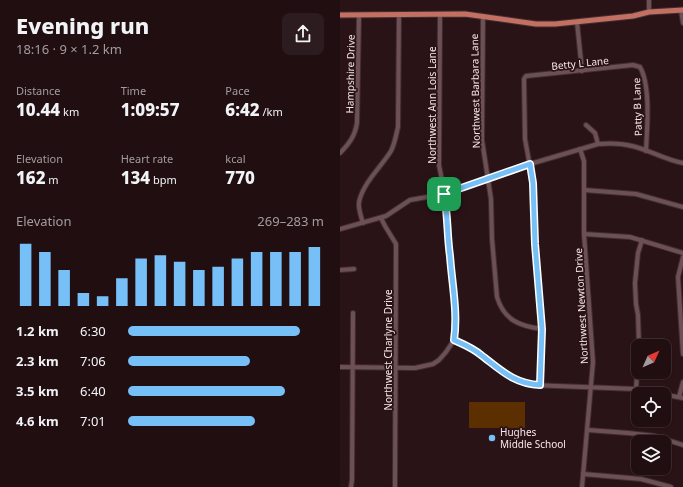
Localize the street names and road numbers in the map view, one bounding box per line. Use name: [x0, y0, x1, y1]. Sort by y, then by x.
street label: Northwest Barbara Lane: [467, 33, 483, 149]
street label: Hampshire Drive: [342, 34, 358, 114]
street label: Northwest Ann Lois Lane: [425, 46, 439, 164]
street label: Betty L Lane: [551, 53, 610, 73]
street label: Patty B Lane: [629, 77, 645, 136]
street label: Northwest Newton Drive: [571, 247, 591, 364]
street label: Northwest Charlyne Drive: [381, 289, 395, 411]

